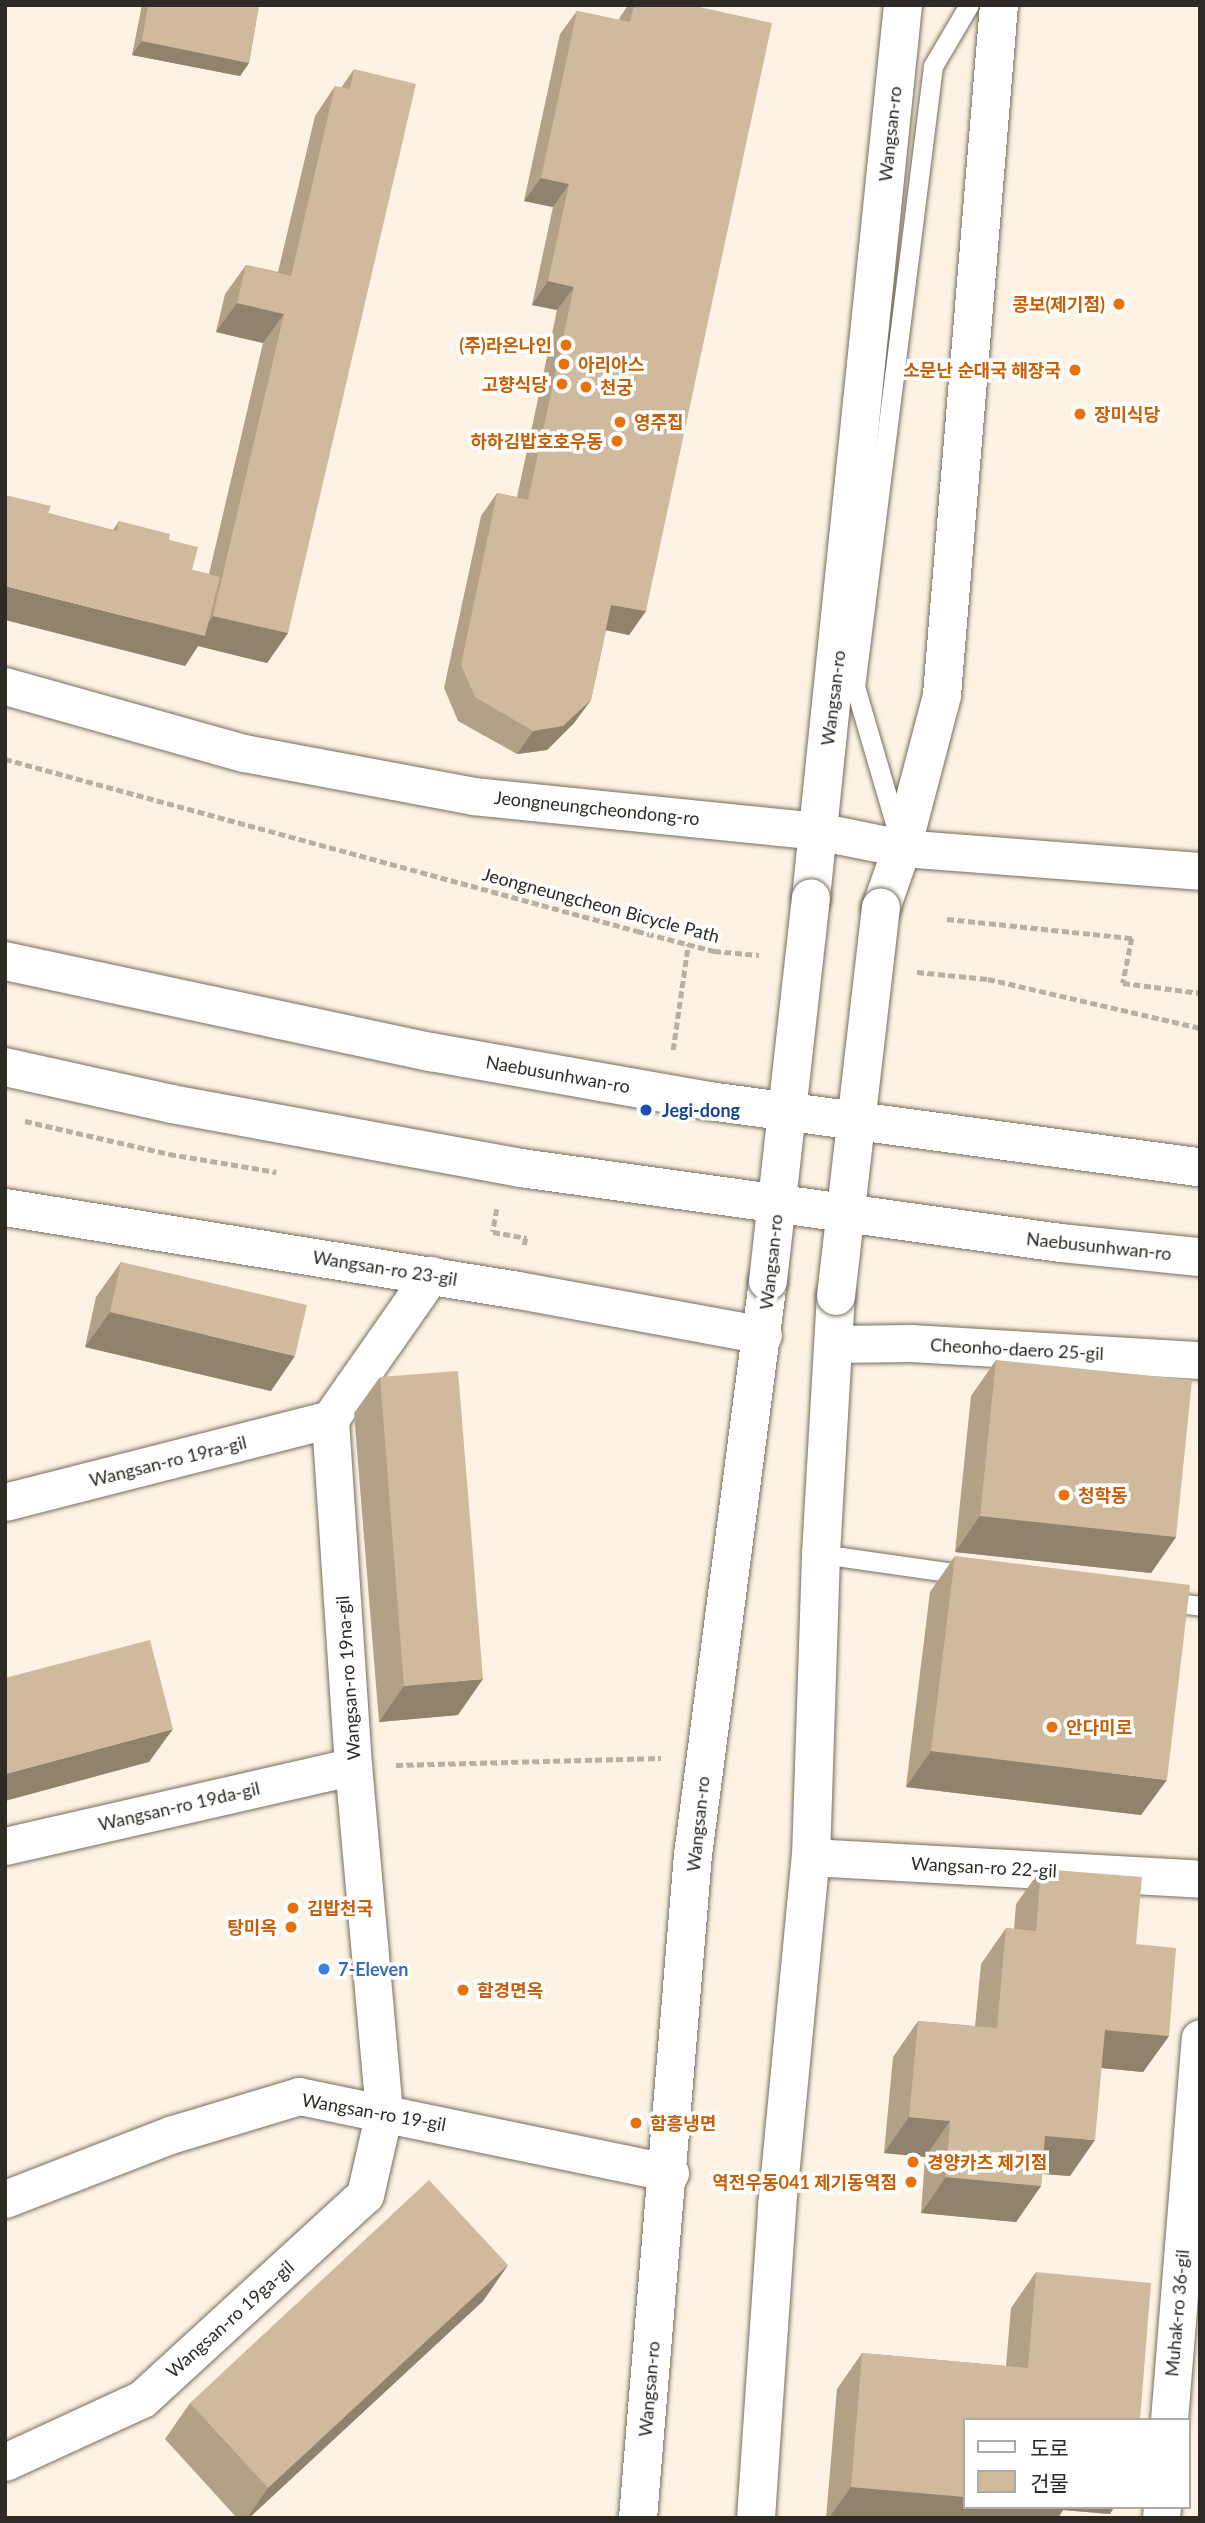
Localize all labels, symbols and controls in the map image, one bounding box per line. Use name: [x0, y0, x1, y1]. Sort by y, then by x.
street label: Wangsan-ro: [874, 85, 906, 183]
place label: 콩보(제기점): [1012, 293, 1105, 315]
marker: 콩보(제기점): [1111, 296, 1127, 312]
place label: (주)라온나인: [459, 334, 552, 356]
marker: (주)라온나인: [558, 337, 574, 353]
place label: 아리아스: [578, 353, 644, 375]
marker: 아리아스: [556, 356, 572, 372]
place label: 소문난 순대국 해장국: [903, 359, 1061, 381]
marker: 소문난 순대국 해장국: [1067, 362, 1083, 378]
place label: 고향식당: [482, 373, 548, 395]
marker: 고향식당: [554, 376, 570, 392]
place label: 천궁: [600, 376, 633, 398]
marker: 천궁: [578, 379, 594, 395]
place label: 장미식당: [1094, 403, 1160, 425]
marker: 장미식당: [1072, 406, 1088, 422]
place label: 영주집: [634, 411, 684, 433]
marker: 영주집: [612, 414, 628, 430]
place label: 하하김밥호호우동: [471, 430, 603, 452]
marker: 하하김밥호호우동: [609, 433, 625, 449]
street label: Wangsan-ro: [816, 649, 850, 747]
street label: Jeongneungcheondong-ro: [493, 786, 701, 830]
street label: Jeongneungcheon Bicycle Path: [480, 863, 722, 947]
street label: Naebusunhwan-ro: [484, 1051, 632, 1097]
place label: Jegi-dong: [662, 1099, 740, 1121]
marker: Jegi-dong: [636, 1100, 656, 1120]
street label: Wangsan-ro: [755, 1213, 787, 1311]
street label: Naebusunhwan-ro: [1025, 1228, 1173, 1264]
street label: Wangsan-ro 23-gil: [311, 1246, 459, 1290]
street label: Cheonho-daero 25-gil: [930, 1334, 1104, 1364]
street label: Wangsan-ro 19ra-gil: [87, 1431, 249, 1491]
place label: 청학동: [1078, 1484, 1128, 1506]
marker: 청학동: [1056, 1487, 1072, 1503]
street label: Wangsan-ro 19na-gil: [331, 1595, 365, 1761]
place label: 안다미로: [1066, 1716, 1132, 1738]
marker: 안다미로: [1044, 1719, 1060, 1735]
street label: Wangsan-ro: [682, 1775, 714, 1873]
street label: Wangsan-ro 19da-gil: [96, 1777, 262, 1835]
street label: Wangsan-ro 22-gil: [911, 1852, 1057, 1882]
place label: 김밥천국: [307, 1897, 373, 1919]
marker: 김밥천국: [285, 1900, 301, 1916]
place label: 탕미옥: [227, 1916, 277, 1938]
marker: 탕미옥: [283, 1919, 299, 1935]
place label: 7-Eleven: [338, 1958, 408, 1980]
marker: 7-Eleven: [316, 1961, 332, 1977]
place label: 함경면옥: [477, 1979, 543, 2001]
marker: 함경면옥: [455, 1982, 471, 1998]
street label: Wangsan-ro 19-gil: [300, 2089, 448, 2135]
place label: 함흥냉면: [650, 2112, 716, 2134]
marker: 함흥냉면: [628, 2115, 644, 2131]
place label: 경양카츠 제기점: [927, 2151, 1047, 2173]
marker: 경양카츠 제기점: [905, 2154, 921, 2170]
place label: 역전우동041 제기동역점: [712, 2171, 897, 2193]
marker: 역전우동041 제기동역점: [903, 2174, 919, 2190]
street label: Muhak-ro 36-gil: [1161, 2249, 1193, 2377]
street label: Wangsan-ro 19ga-gil: [162, 2256, 298, 2382]
street label: Wangsan-ro: [634, 2340, 664, 2438]
legend: [964, 2418, 1191, 2509]
text: 도로: [1030, 2435, 1069, 2460]
text: 건물: [1030, 2470, 1069, 2495]

